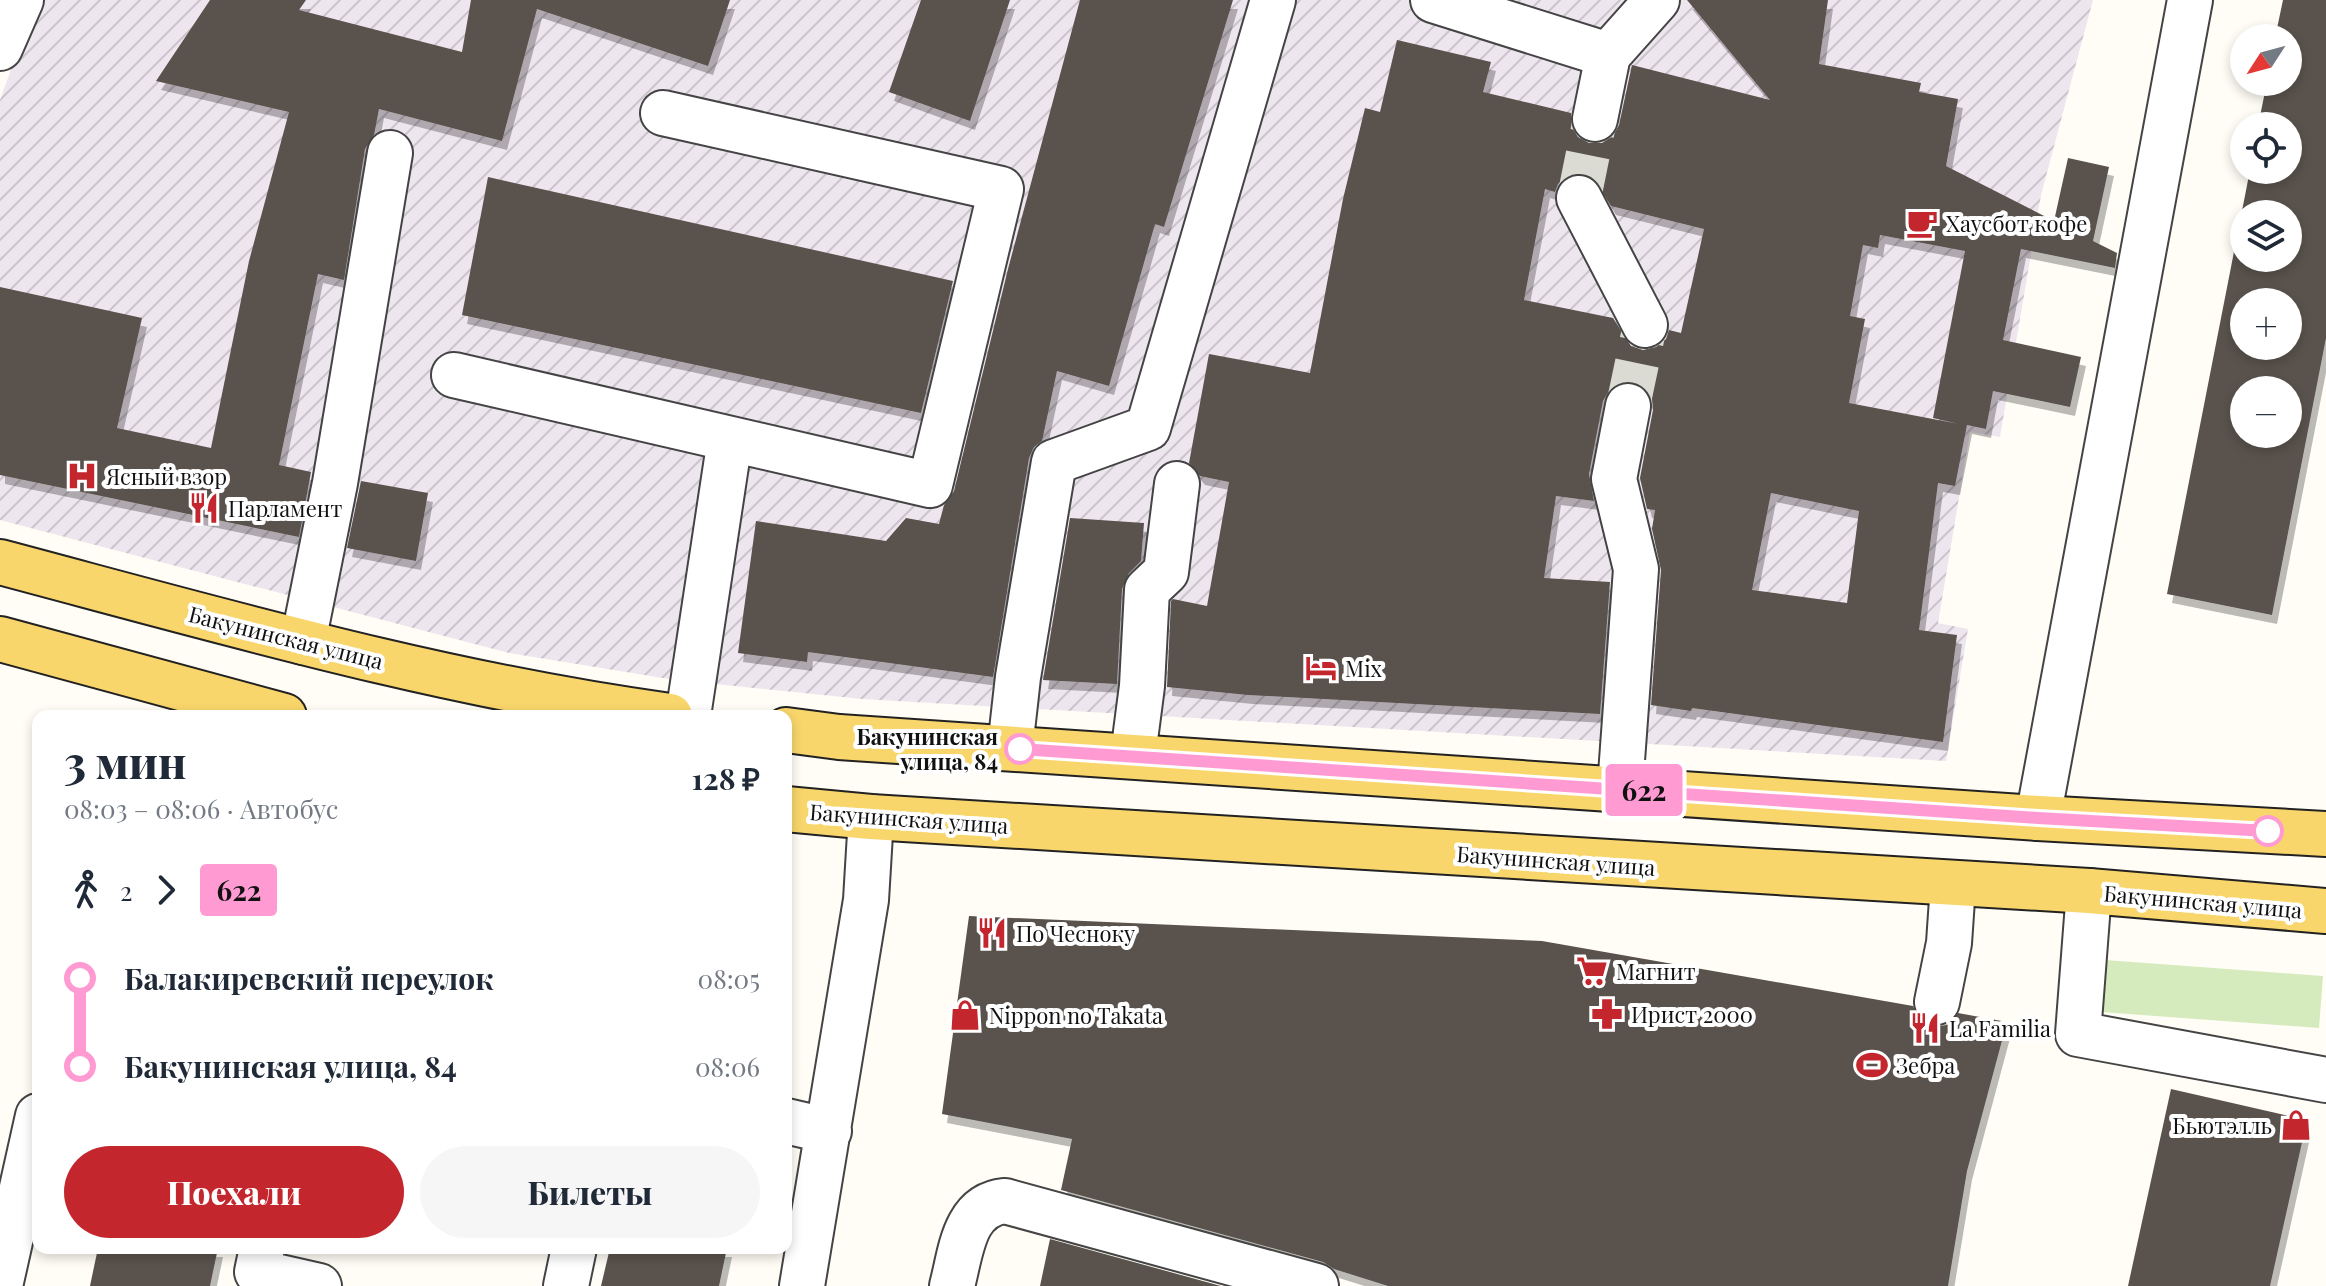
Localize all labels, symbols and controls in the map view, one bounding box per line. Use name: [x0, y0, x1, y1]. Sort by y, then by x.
north arrow: [2230, 24, 2302, 96]
map controls: [2230, 24, 2302, 448]
button: locate: [2230, 112, 2302, 184]
button: layers: [2230, 200, 2302, 272]
cafe icon: Хаусбот кофе: [1905, 206, 1939, 240]
place label: Хаусбот кофе: [1946, 208, 2087, 238]
button: +: [2230, 288, 2302, 360]
button: −: [2230, 376, 2302, 448]
hospital icon: Ясный взор: [65, 459, 99, 493]
place label: Ясный взор: [105, 461, 227, 491]
restaurant icon: Парламент: [187, 491, 221, 525]
place label: Парламент: [228, 493, 343, 523]
street label: Бакунинская улица: [186, 598, 386, 676]
hotel icon: Mix: [1304, 651, 1338, 685]
place label: Mix: [1345, 653, 1383, 683]
place label: Бакунинская улица, 84: [856, 721, 998, 776]
text: 3 мин: [64, 731, 187, 790]
marker: Бакунинская улица, 84: [1005, 734, 1035, 764]
text: 128 ₽: [692, 758, 760, 798]
line badge: 622: [1598, 764, 1690, 816]
text: 622: [1622, 771, 1667, 808]
text: 08:03 – 08:06 · Автобус: [64, 791, 339, 826]
street label: Бакунинская улица: [809, 796, 1010, 840]
unlabelled marker: [2253, 816, 2283, 846]
street label: Бакунинская улица: [1456, 838, 1657, 882]
icon: walk: [64, 868, 108, 912]
icon: forward: [144, 868, 188, 912]
text: 622: [216, 871, 261, 908]
text: 2: [120, 873, 132, 908]
street label: Бакунинская улица: [2102, 877, 2304, 925]
restaurant icon: По Чесноку: [975, 916, 1009, 950]
place label: По Чесноку: [1016, 918, 1135, 948]
supermarket icon: Магнит: [1575, 954, 1609, 988]
place label: Магнит: [1616, 956, 1696, 986]
text: Балакиревский переулок: [124, 958, 494, 998]
text: 08:05: [698, 961, 760, 996]
pharmacy icon: Ирист 2000: [1590, 997, 1624, 1031]
shop icon: Nippon no Takata: [948, 998, 982, 1032]
place label: Ирист 2000: [1631, 999, 1753, 1029]
place label: Nippon no Takata: [989, 1000, 1163, 1030]
restaurant icon: La Familia: [1908, 1011, 1942, 1045]
place label: La Familia: [1949, 1013, 2051, 1043]
text: Бакунинская улица, 84: [124, 1046, 457, 1086]
sports icon: Зебра: [1855, 1048, 1889, 1082]
text: 08:06: [695, 1049, 760, 1084]
place label: Зебра: [1896, 1050, 1955, 1080]
shop icon: Бьютэлль: [2279, 1108, 2313, 1142]
place label: Бьютэлль: [2172, 1110, 2272, 1140]
button: Поехали: [64, 1146, 404, 1238]
button: Билеты: [420, 1146, 760, 1238]

